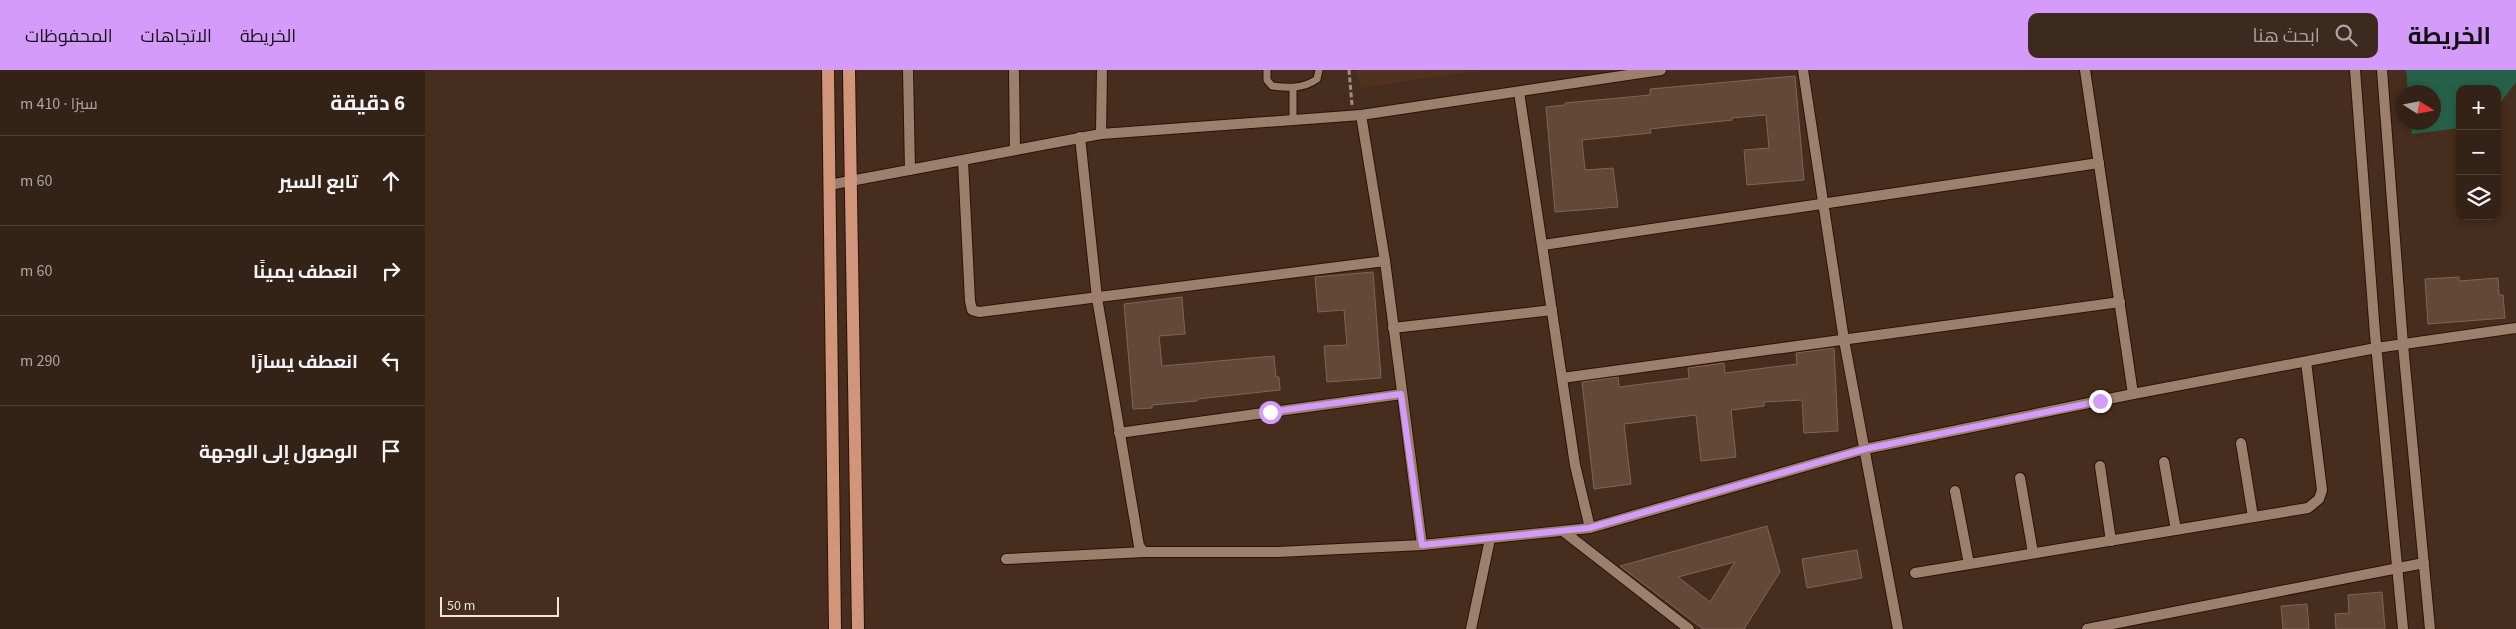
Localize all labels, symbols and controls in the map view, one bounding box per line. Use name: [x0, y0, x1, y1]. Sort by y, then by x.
search box: [2028, 13, 2378, 58]
text: الخريطة: [2408, 19, 2491, 54]
icon: search: [2332, 21, 2360, 49]
text: ابحث هنا: [2253, 23, 2320, 50]
text: المحفوظات: [25, 24, 113, 49]
text: الاتجاهات: [141, 24, 212, 49]
text: الخريطة: [240, 24, 296, 49]
north arrow: [2396, 85, 2441, 130]
map controls: [2456, 85, 2501, 220]
button: +: [2456, 85, 2501, 130]
text: 6 دقيقة: [330, 88, 405, 118]
text: سيرًا · 410 m: [20, 93, 98, 115]
button: −: [2456, 130, 2501, 175]
icon: ahead: [377, 167, 405, 195]
text: تابع السير: [279, 169, 358, 196]
text: 60 m: [20, 170, 52, 192]
button: layers: [2456, 175, 2501, 220]
icon: right: [377, 257, 405, 285]
text: انعطف يمينًا: [253, 259, 358, 286]
text: 60 m: [20, 260, 52, 282]
icon: left: [377, 347, 405, 375]
text: انعطف يسارًا: [251, 349, 358, 376]
text: 290 m: [20, 350, 60, 372]
route end: [2089, 390, 2112, 413]
route start: [1259, 401, 1282, 424]
icon: arrive: [377, 437, 405, 465]
text: الوصول إلى الوجهة: [199, 439, 358, 466]
scale bar: [440, 594, 559, 617]
text: 50 m: [447, 596, 475, 616]

